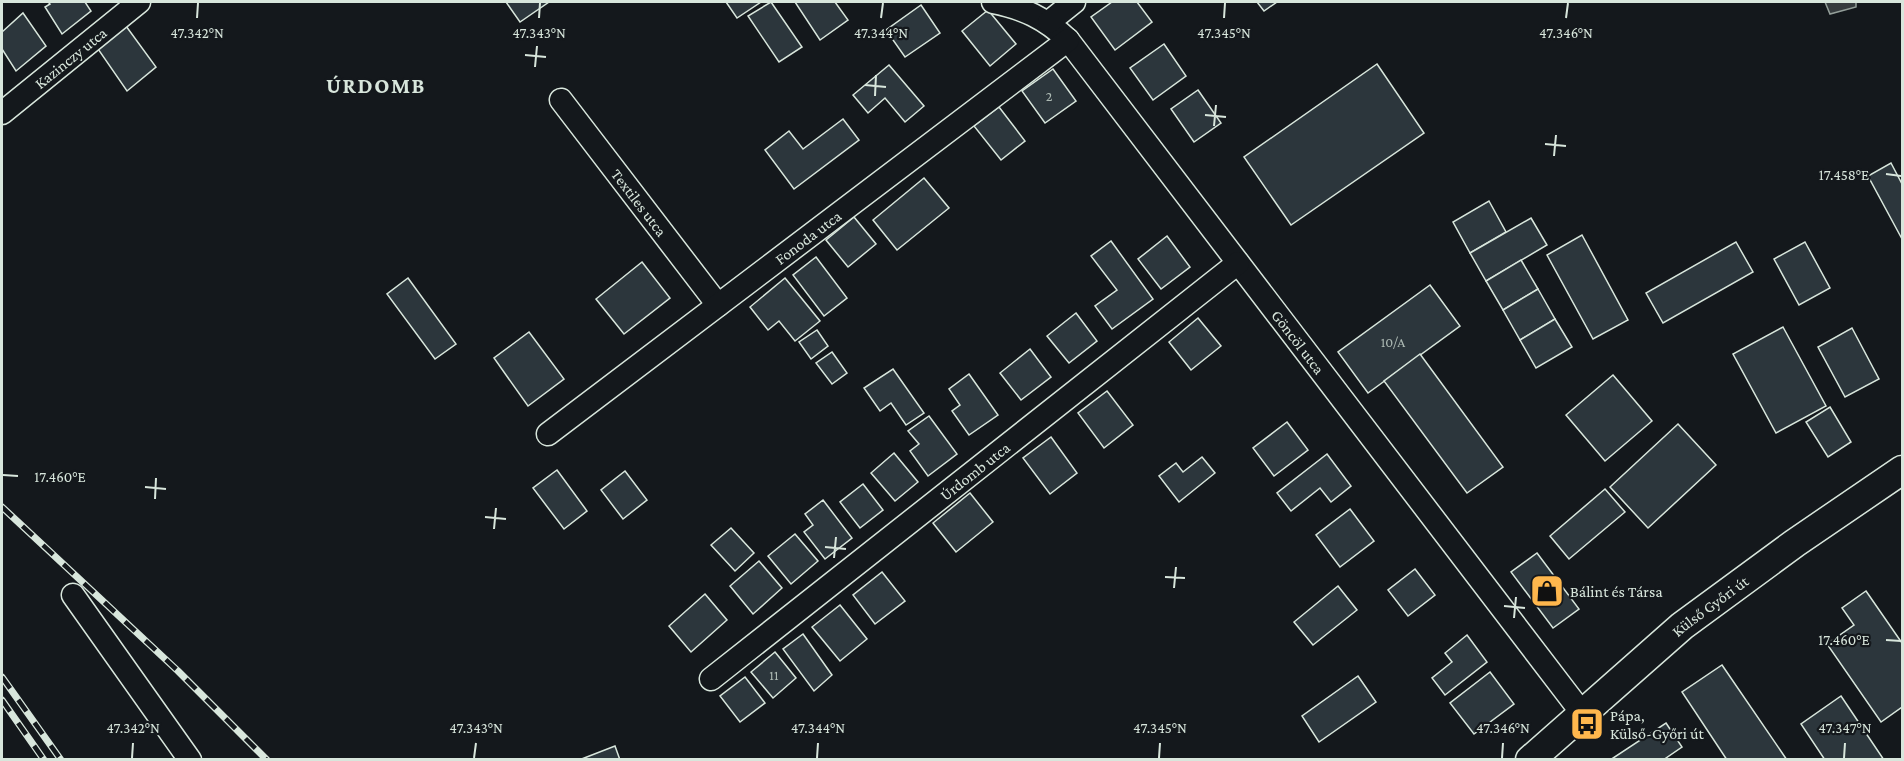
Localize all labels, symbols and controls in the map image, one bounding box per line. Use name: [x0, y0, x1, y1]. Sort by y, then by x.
street label: Kazinczy utca: [31, 23, 110, 92]
text: 47.342°N: [170, 25, 224, 41]
text: 47.343°N: [512, 25, 566, 41]
text: 47.344°N: [854, 25, 908, 41]
text: 47.345°N: [1197, 25, 1251, 41]
text: 47.346°N: [1539, 25, 1593, 41]
district label: ÚRDOMB: [326, 73, 426, 98]
house number: 2: [1046, 88, 1053, 104]
street label: Textiles utca: [608, 166, 670, 240]
text: 17.458°E: [1819, 167, 1869, 183]
street label: Fonoda utca: [772, 207, 845, 268]
street label: Göncöl utca: [1268, 307, 1328, 378]
house number: 10/A: [1381, 334, 1405, 350]
street label: Úrdomb utca: [937, 438, 1014, 504]
text: 17.460°E: [34, 469, 86, 485]
street label: Külső Győri út: [1669, 572, 1752, 640]
shop icon: Bálint és Társa: [1529, 573, 1565, 609]
place label: Bálint és Társa: [1570, 583, 1663, 600]
text: 17.460°E: [1818, 632, 1870, 648]
house number: 11: [769, 667, 779, 683]
bus stop icon: Pápa, Külső-Győri út: [1569, 706, 1605, 742]
place label: Pápa, Külső-Győri út: [1610, 707, 1704, 743]
text: 47.342°N: [106, 720, 160, 736]
text: 47.343°N: [449, 720, 503, 736]
text: 47.344°N: [791, 720, 845, 736]
text: 47.345°N: [1133, 720, 1187, 736]
text: 47.346°N: [1476, 720, 1530, 736]
text: 47.347°N: [1818, 720, 1872, 736]

